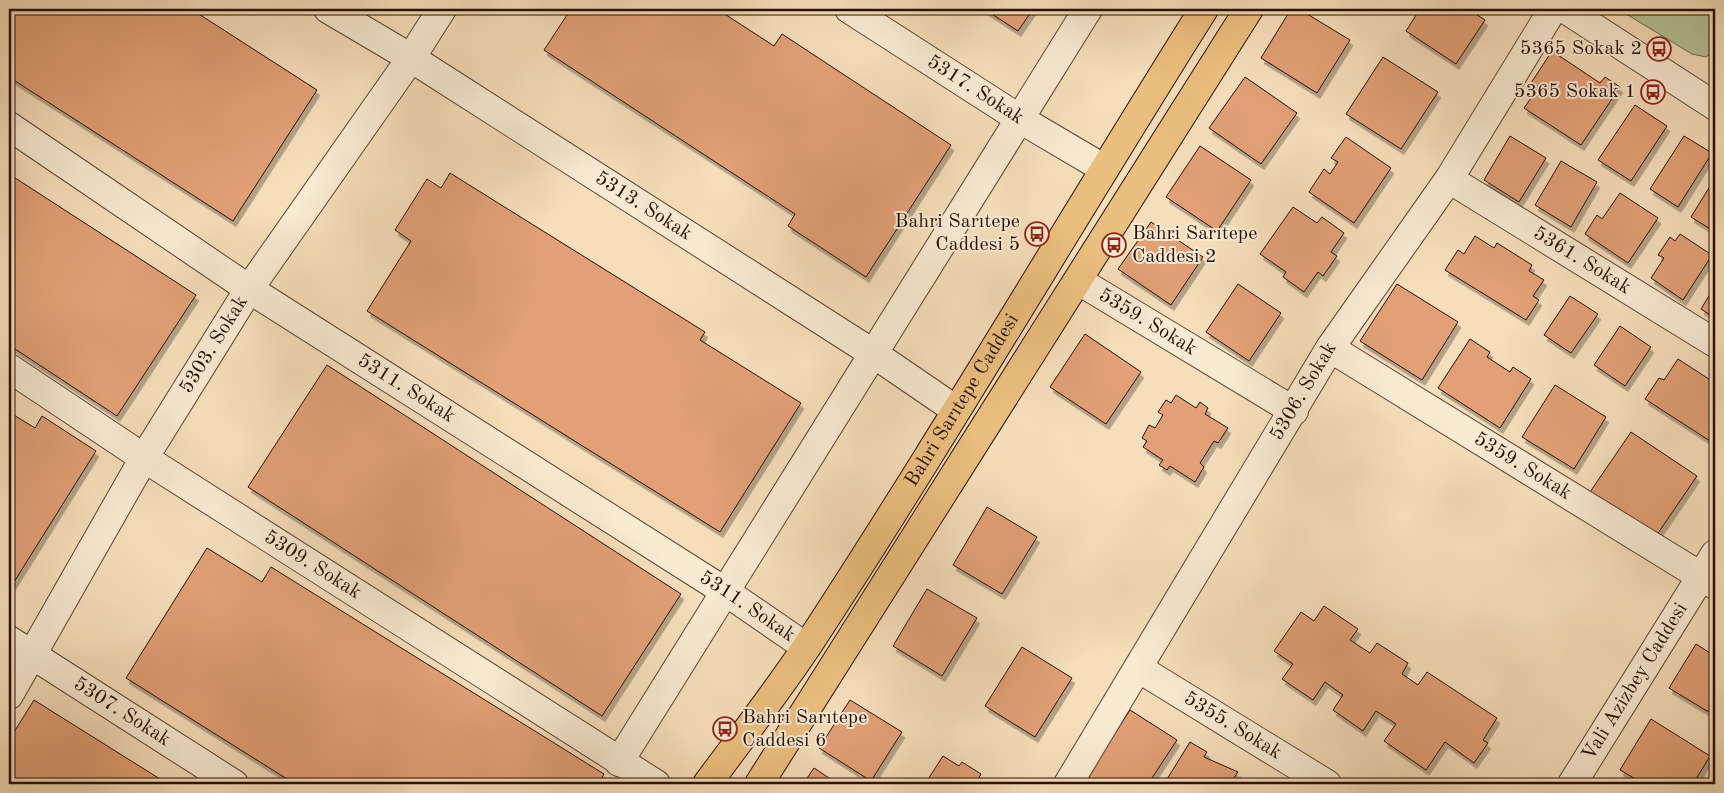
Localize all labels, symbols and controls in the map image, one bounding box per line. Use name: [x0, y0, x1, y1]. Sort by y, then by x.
bus stop icon: 5365 Sokak 2: [1646, 36, 1672, 62]
place label: 5365 Sokak 2: [1520, 39, 1642, 59]
street label: 5317. Sokak: [923, 52, 1027, 129]
bus stop icon: 5365 Sokak 1: [1640, 79, 1666, 105]
place label: 5365 Sokak 1: [1514, 82, 1636, 102]
street label: 5313. Sokak: [591, 168, 695, 245]
place label: Bahri Sarıtepe Caddesi 5: [895, 212, 1020, 255]
bus stop icon: Bahri Sarıtepe Caddesi 5: [1024, 221, 1050, 247]
street label: 5361. Sokak: [1529, 223, 1634, 298]
place label: Bahri Sarıtepe Caddesi 2: [1132, 224, 1257, 267]
bus stop icon: Bahri Sarıtepe Caddesi 2: [1101, 232, 1127, 258]
street label: 5359. Sokak: [1095, 285, 1200, 360]
street label: 5303. Sokak: [177, 293, 252, 397]
street label: Bahri Sarıtepe Caddesi: [902, 311, 1023, 490]
street label: 5306. Sokak: [1267, 339, 1341, 444]
street label: 5311. Sokak: [354, 351, 458, 427]
street label: 5359. Sokak: [1470, 429, 1575, 504]
street label: 5309. Sokak: [260, 527, 365, 603]
street label: 5311. Sokak: [696, 568, 799, 646]
street label: Vali Azizbey Caddesi: [1579, 600, 1692, 764]
street label: 5307. Sokak: [70, 674, 174, 750]
street label: 5355. Sokak: [1180, 689, 1285, 764]
place label: Bahri Sarıtepe Caddesi 6: [742, 708, 867, 751]
bus stop icon: Bahri Sarıtepe Caddesi 6: [712, 716, 738, 742]

